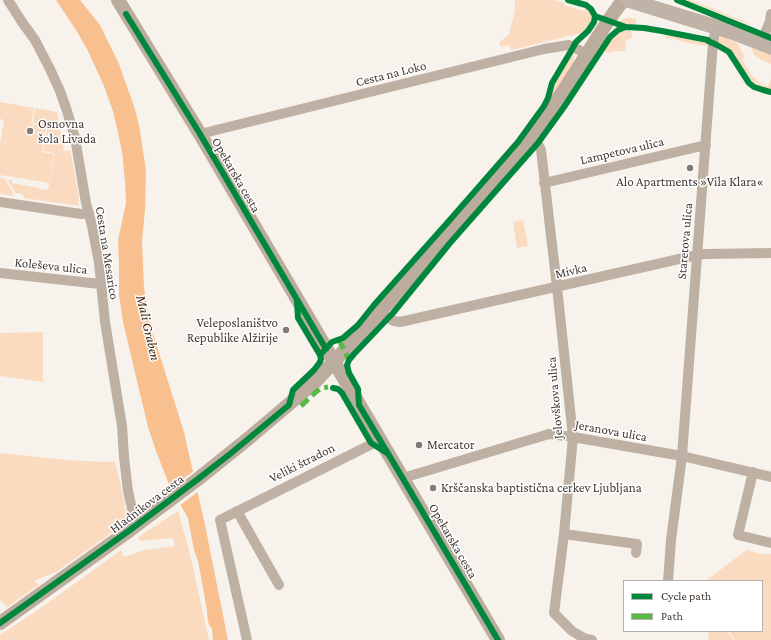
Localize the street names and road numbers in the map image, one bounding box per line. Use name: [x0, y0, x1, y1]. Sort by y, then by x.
street label: Cesta na Loko: [354, 58, 428, 90]
street label: Lampetova ulica: [579, 134, 665, 168]
street label: Opekarska cesta: [208, 135, 264, 215]
street label: Staretova ulica: [674, 202, 696, 280]
street label: Cesta na Mesarico: [92, 205, 122, 301]
street label: Koleševa ulica: [14, 254, 88, 278]
street label: Mivka: [553, 260, 589, 282]
street label: Jelovškova ulica: [544, 356, 566, 440]
street label: Jeranova ulica: [574, 417, 648, 445]
street label: Veliki štradon: [267, 440, 337, 486]
street label: Hladnikova cesta: [107, 471, 187, 537]
street label: Opekarska cesta: [425, 501, 481, 581]

